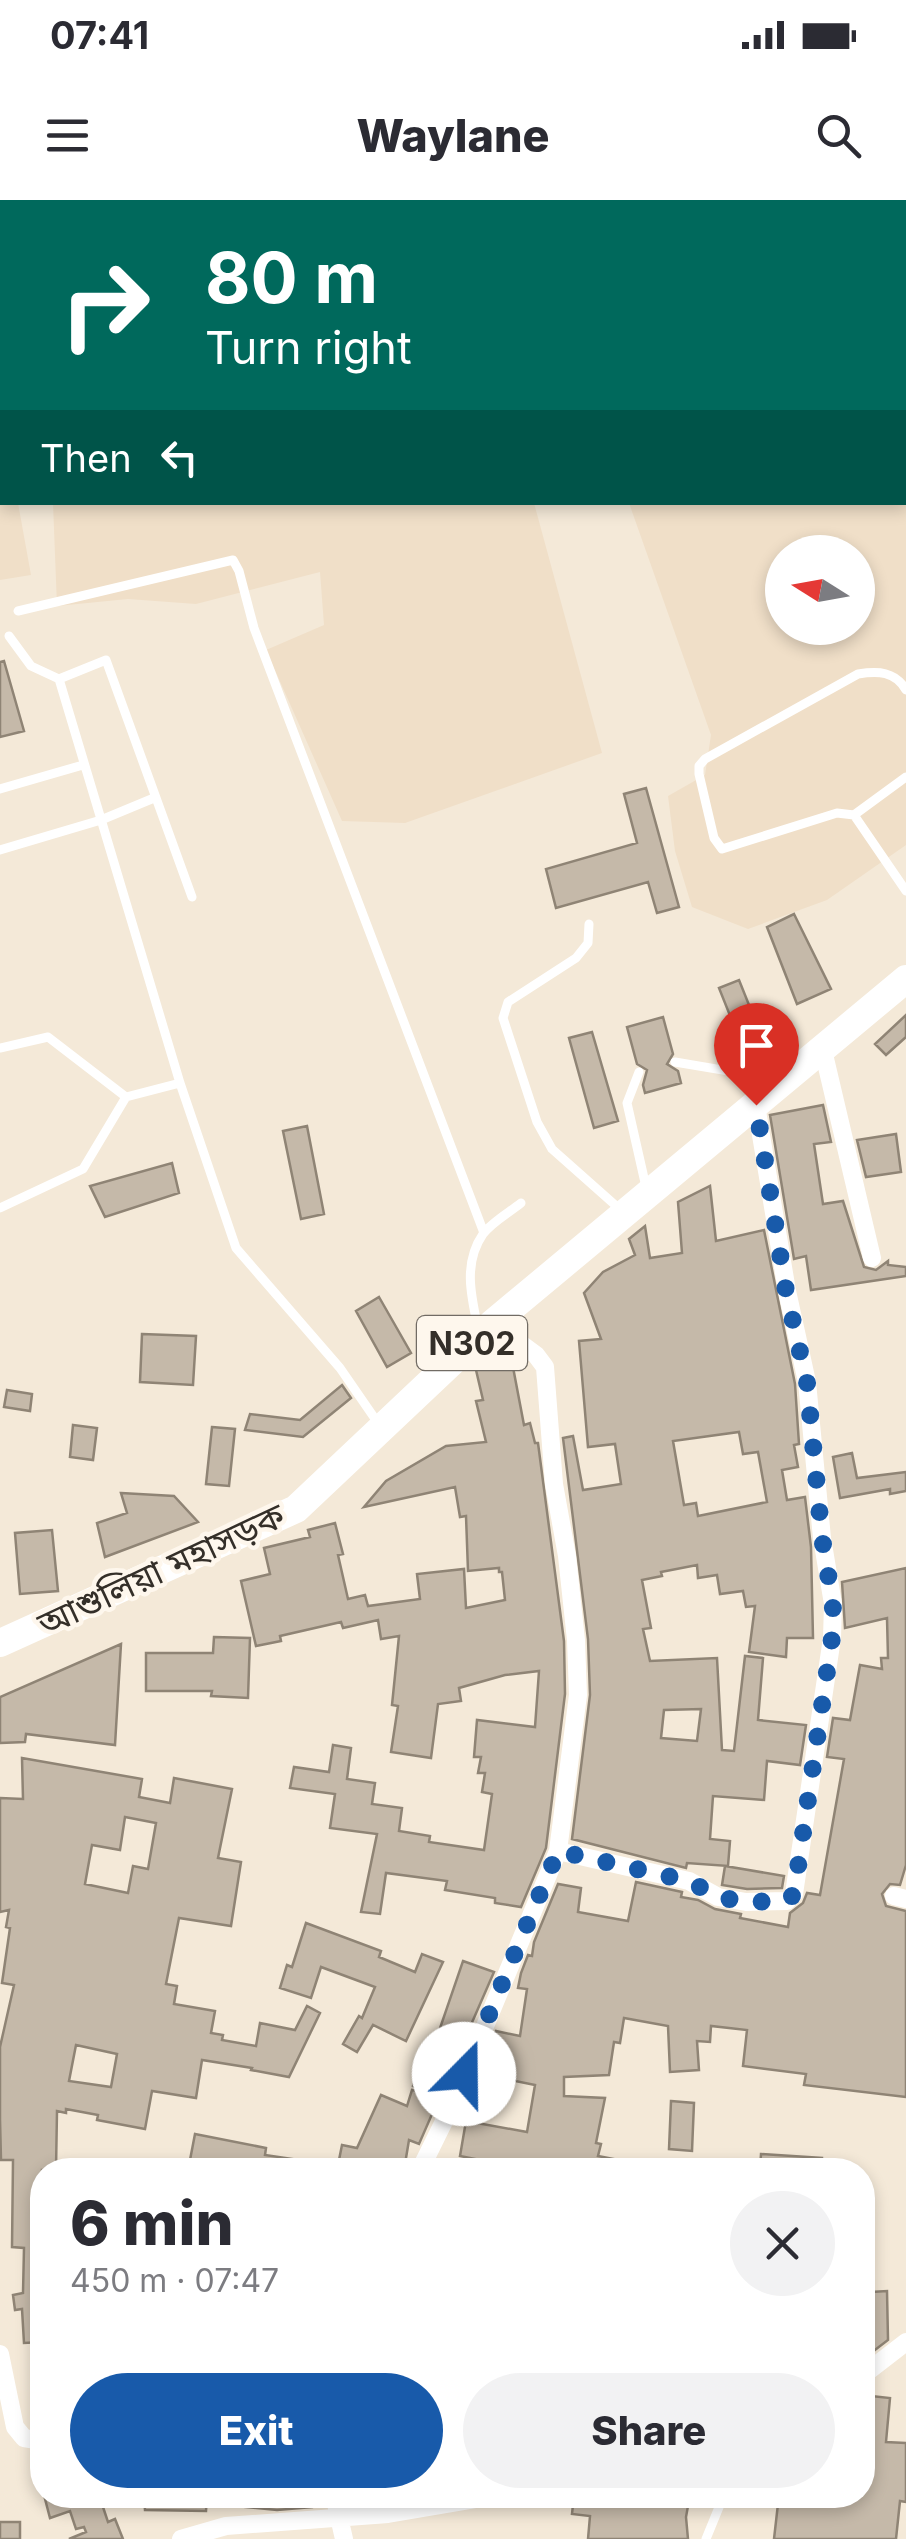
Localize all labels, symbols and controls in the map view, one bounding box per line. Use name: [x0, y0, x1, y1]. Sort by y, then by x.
text: 07:41: [50, 12, 149, 58]
icon: menu: [40, 108, 95, 163]
text: Waylane: [356, 108, 550, 163]
icon: search: [811, 108, 866, 163]
text: 80 m: [205, 235, 378, 320]
icon: right: [40, 240, 170, 370]
text: Turn right: [205, 320, 412, 375]
icon: left: [152, 430, 207, 485]
text: Then: [40, 435, 132, 481]
north arrow: [765, 535, 875, 645]
map controls: [765, 535, 875, 645]
pin: [714, 1003, 799, 1106]
icon: arrive: [729, 1018, 784, 1073]
road number: N302: [417, 1316, 527, 1370]
street label: আশুলিয়া মহাসড়ক: [30, 1493, 292, 1645]
position arrow: [412, 2022, 516, 2126]
text: 6 min: [70, 2187, 234, 2259]
button: close: [730, 2191, 835, 2296]
text: 450 m · 07:47: [70, 2261, 279, 2300]
button: Exit: [70, 2373, 443, 2488]
button: Share: [463, 2373, 835, 2488]

